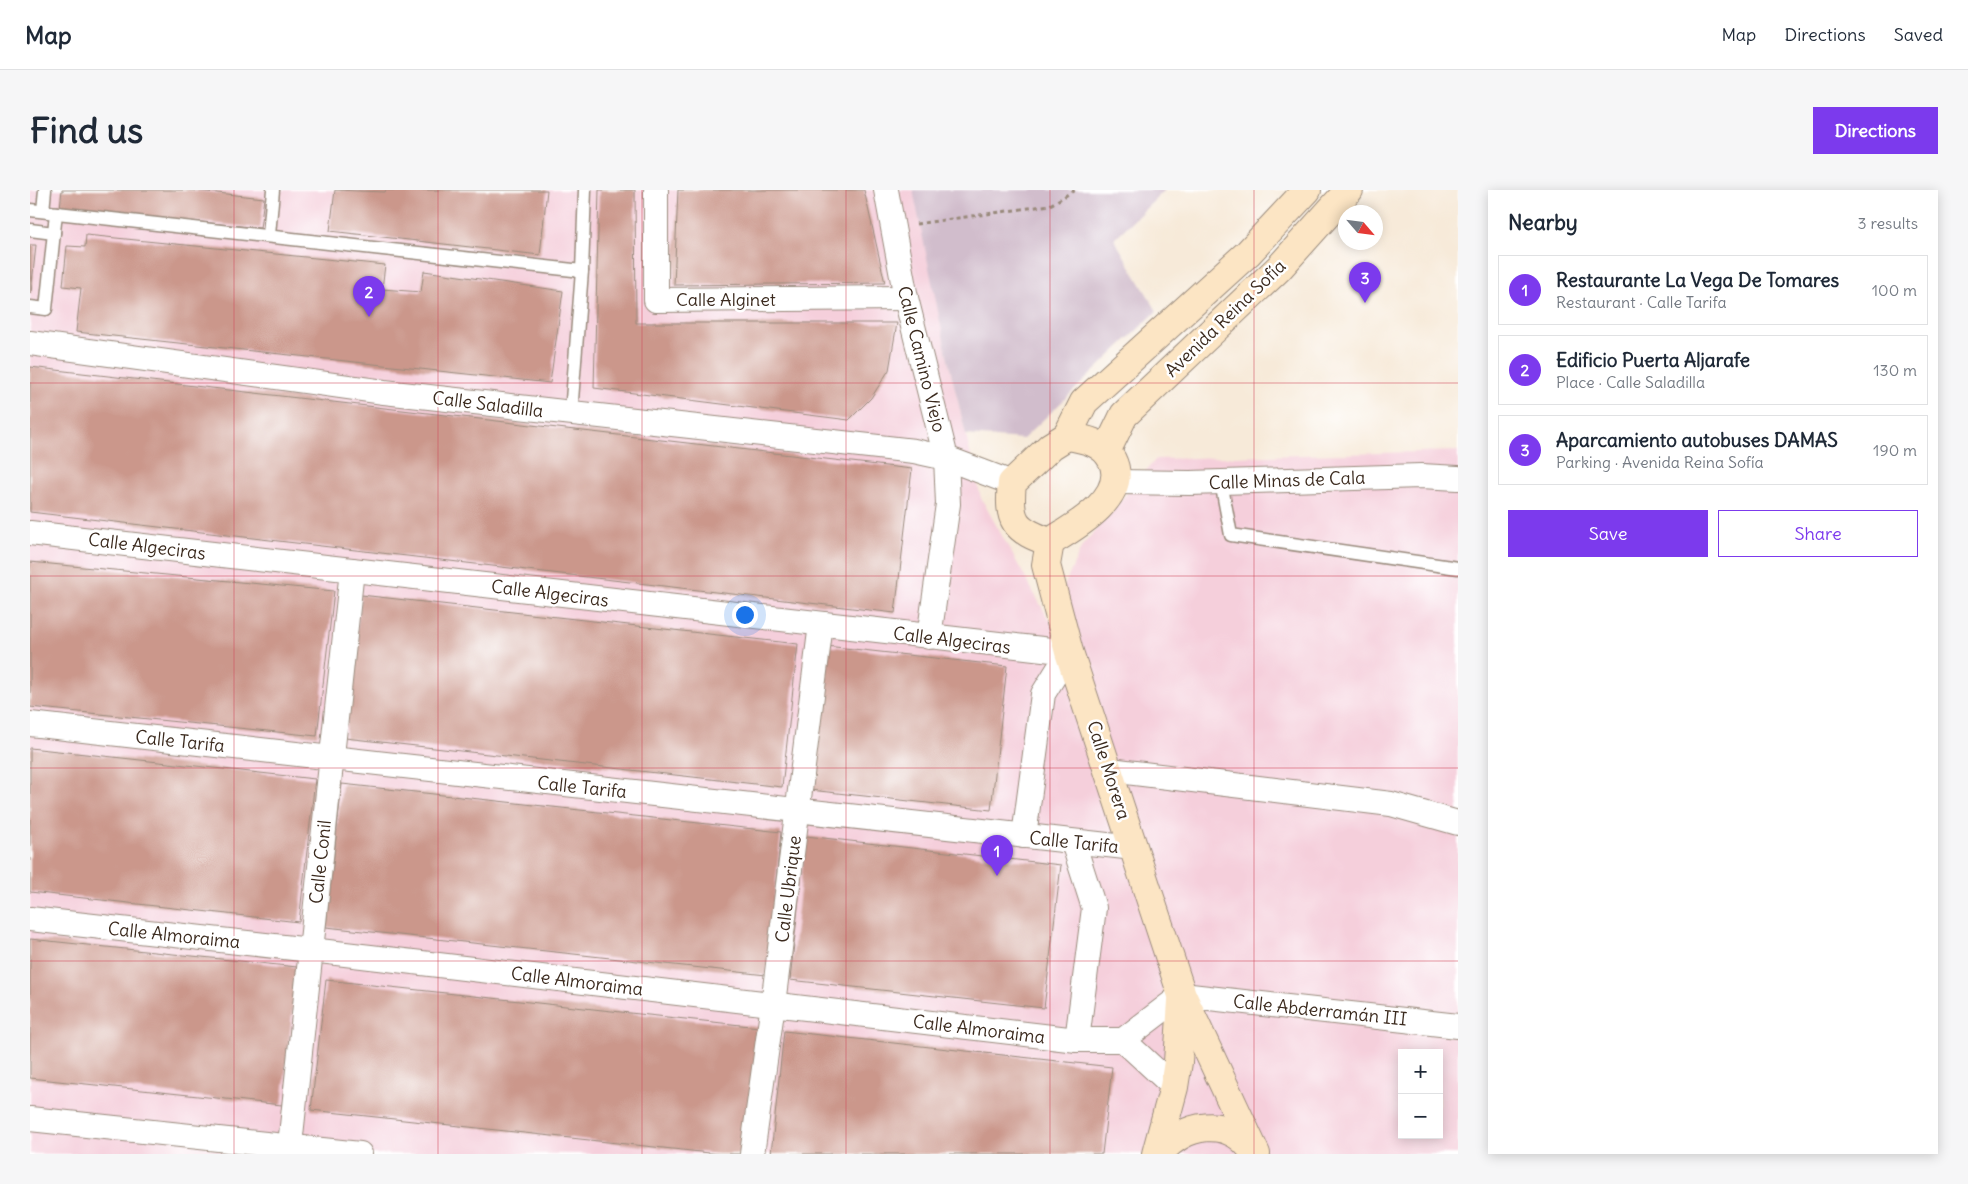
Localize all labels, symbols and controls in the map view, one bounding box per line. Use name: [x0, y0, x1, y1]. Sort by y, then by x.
text: Map: [25, 20, 72, 50]
text: Map: [1721, 23, 1756, 46]
text: Directions: [1784, 23, 1866, 46]
text: Saved: [1894, 23, 1943, 46]
button: Directions: [1813, 107, 1938, 154]
text: Find us: [30, 108, 143, 152]
north arrow: [1338, 205, 1383, 250]
text: Nearby: [1508, 209, 1578, 236]
text: 3 results: [1858, 213, 1918, 233]
street label: Avenida Reina Sofía: [1160, 254, 1290, 382]
pin: 3: [1349, 262, 1381, 303]
text: Restaurante La Vega De Tomares: [1556, 268, 1839, 292]
pin: 2: [353, 276, 385, 317]
text: 1: [1522, 280, 1528, 300]
text: 100 m: [1872, 280, 1917, 300]
street label: Calle Camino Viejo: [893, 284, 951, 434]
street label: Calle Alginet: [676, 288, 776, 311]
text: Restaurant · Calle Tarifa: [1556, 292, 1727, 312]
text: Edificio Puerta Aljarafe: [1556, 348, 1750, 372]
text: 2: [1521, 360, 1529, 380]
text: 130 m: [1873, 360, 1917, 380]
text: Place · Calle Saladilla: [1556, 372, 1705, 392]
street label: Calle Saladilla: [431, 386, 545, 422]
text: Aparcamiento autobuses DAMAS: [1556, 428, 1838, 452]
text: 3: [1520, 440, 1530, 460]
text: 190 m: [1873, 440, 1917, 460]
text: Parking · Avenida Reina Sofía: [1556, 452, 1764, 472]
street label: Calle Minas de Cala: [1208, 466, 1366, 494]
button: Save: [1508, 510, 1708, 557]
button: Share: [1718, 510, 1918, 557]
street label: Calle Algeciras: [87, 527, 207, 565]
street label: Calle Algeciras: [490, 574, 610, 612]
your location: [732, 602, 758, 628]
street label: Calle Algeciras: [892, 621, 1012, 659]
street label: Calle Morera: [1082, 718, 1136, 822]
street label: Calle Tarifa: [134, 725, 226, 757]
street label: Calle Tarifa: [536, 771, 628, 803]
street label: Calle Conil: [304, 819, 336, 905]
street label: Calle Tarifa: [1028, 826, 1120, 858]
street label: Calle Ubrique: [770, 834, 806, 944]
pin: 1: [981, 835, 1013, 876]
street label: Calle Almoraima: [107, 917, 241, 953]
street label: Calle Almoraima: [510, 961, 644, 1001]
street label: Calle Abderramán III: [1232, 989, 1408, 1031]
street label: Calle Almoraima: [912, 1009, 1046, 1049]
map controls: [1398, 1049, 1443, 1139]
button: +: [1398, 1049, 1443, 1094]
button: −: [1398, 1094, 1443, 1139]

